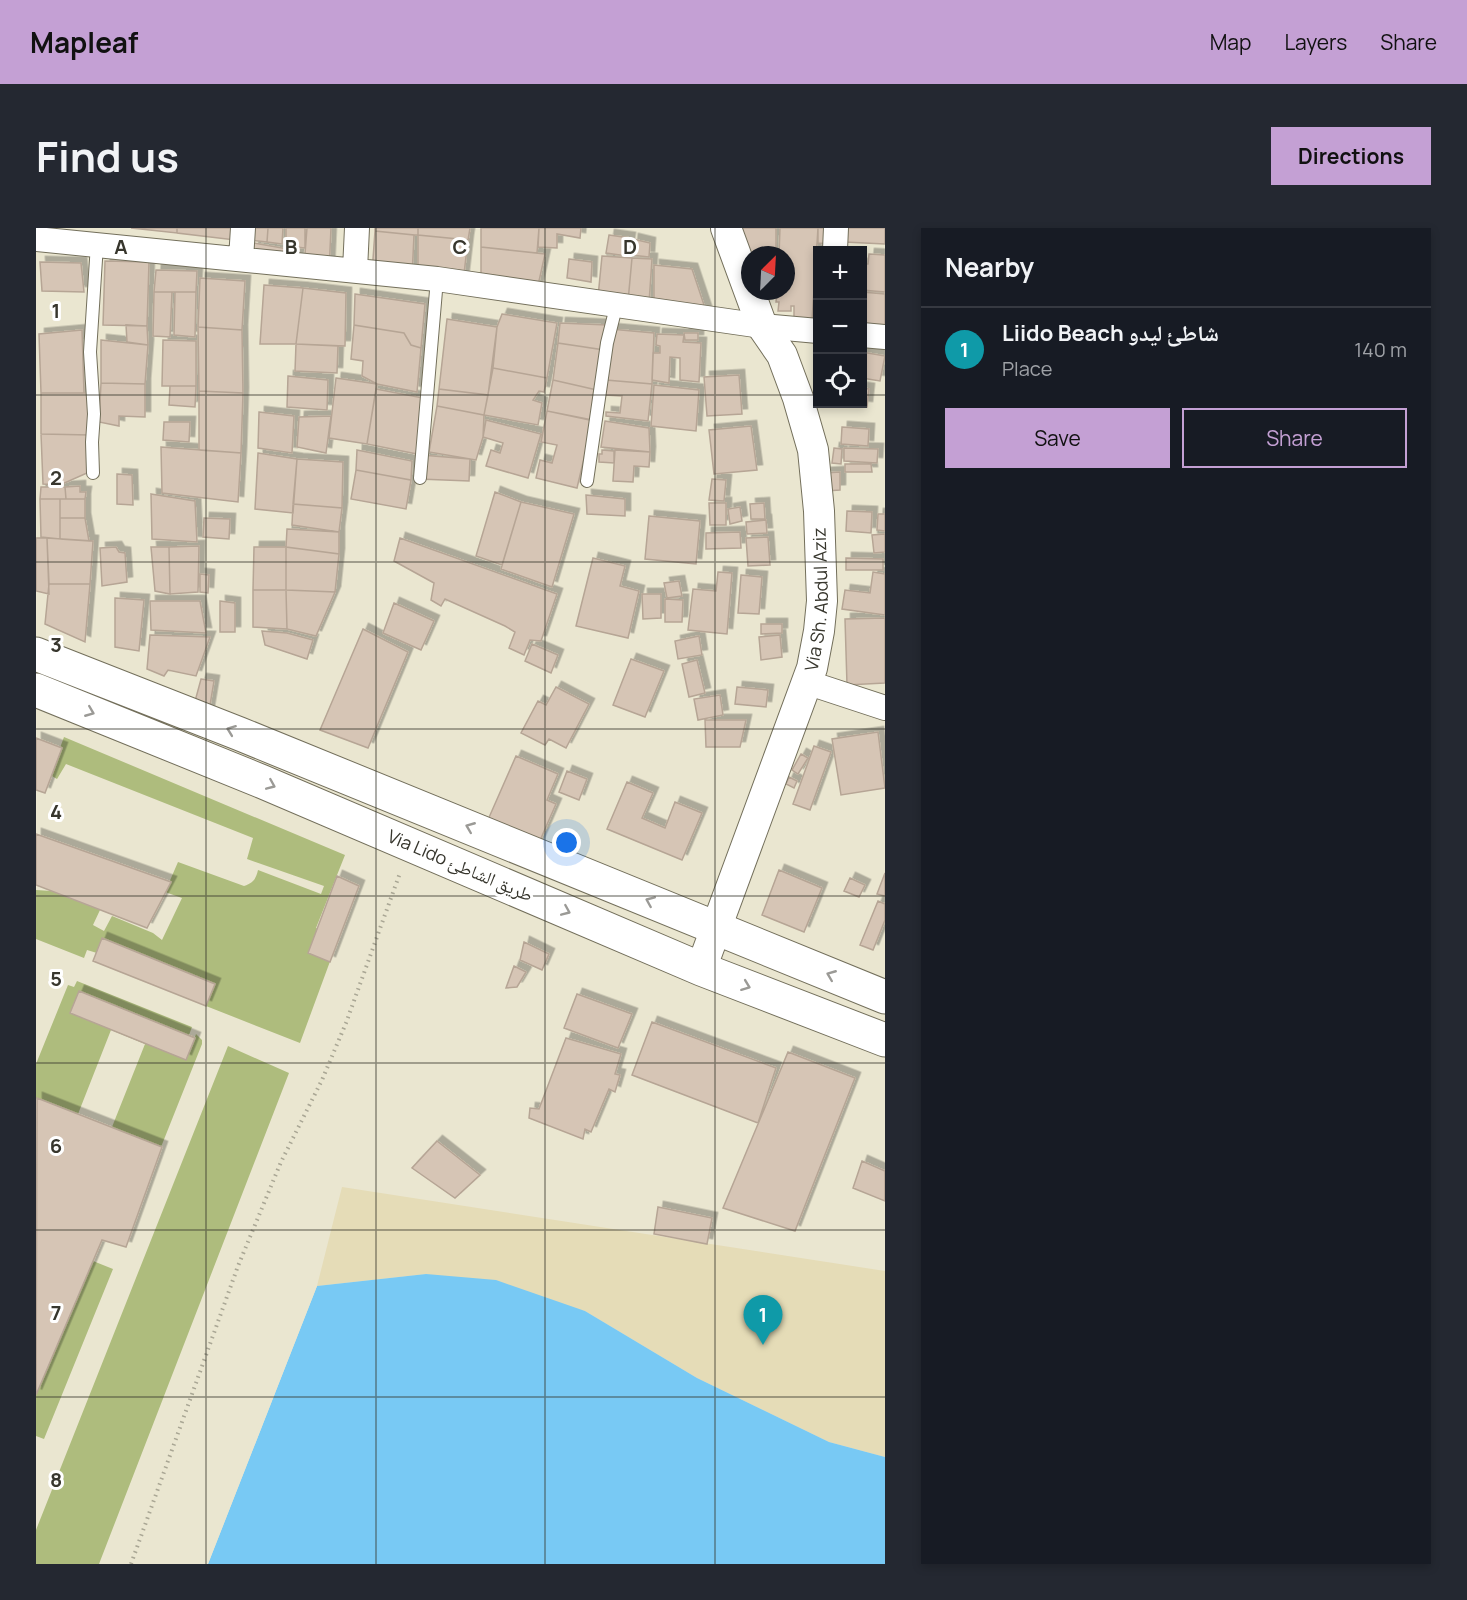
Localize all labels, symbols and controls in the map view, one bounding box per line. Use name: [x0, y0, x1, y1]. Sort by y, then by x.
text: Mapleaf: [30, 23, 138, 61]
text: Map: [1210, 28, 1251, 56]
text: Layers: [1284, 28, 1347, 56]
text: Share: [1380, 28, 1437, 56]
text: Find us: [36, 127, 179, 185]
button: Directions: [1271, 127, 1431, 185]
text: A: [114, 233, 128, 260]
text: B: [285, 233, 298, 260]
text: C: [453, 233, 467, 260]
text: D: [623, 233, 637, 260]
north arrow: [741, 246, 795, 300]
map controls: [813, 246, 867, 408]
button: +: [813, 246, 867, 300]
text: Nearby: [945, 249, 1034, 285]
text: 1: [52, 297, 60, 324]
button: −: [813, 300, 867, 354]
text: Liido Beach شاطئ ليدو: [1002, 318, 1219, 348]
text: 1: [960, 336, 969, 363]
text: 140 m: [1354, 336, 1407, 363]
button: locate: [813, 354, 867, 408]
text: Place: [1002, 355, 1052, 382]
button: Save: [945, 408, 1170, 468]
button: Share: [1182, 408, 1407, 468]
text: 2: [50, 464, 62, 491]
street label: Via Sh. Abdul Aziz: [799, 527, 833, 673]
text: 3: [50, 631, 62, 658]
one-way arrow: [84, 705, 95, 717]
one-way arrow: [226, 725, 237, 737]
one-way arrow: [265, 778, 276, 790]
text: 4: [50, 798, 62, 825]
one-way arrow: [465, 822, 476, 834]
street label: Via Lido طريق الشاطئ: [384, 824, 537, 907]
your location: [552, 828, 581, 857]
one-way arrow: [645, 896, 656, 908]
one-way arrow: [560, 904, 571, 916]
text: 5: [50, 965, 62, 992]
one-way arrow: [826, 970, 837, 982]
one-way arrow: [740, 979, 751, 991]
text: 6: [50, 1132, 62, 1159]
pin: 1: [744, 1296, 782, 1345]
text: 7: [51, 1299, 61, 1326]
text: 8: [50, 1466, 62, 1493]

